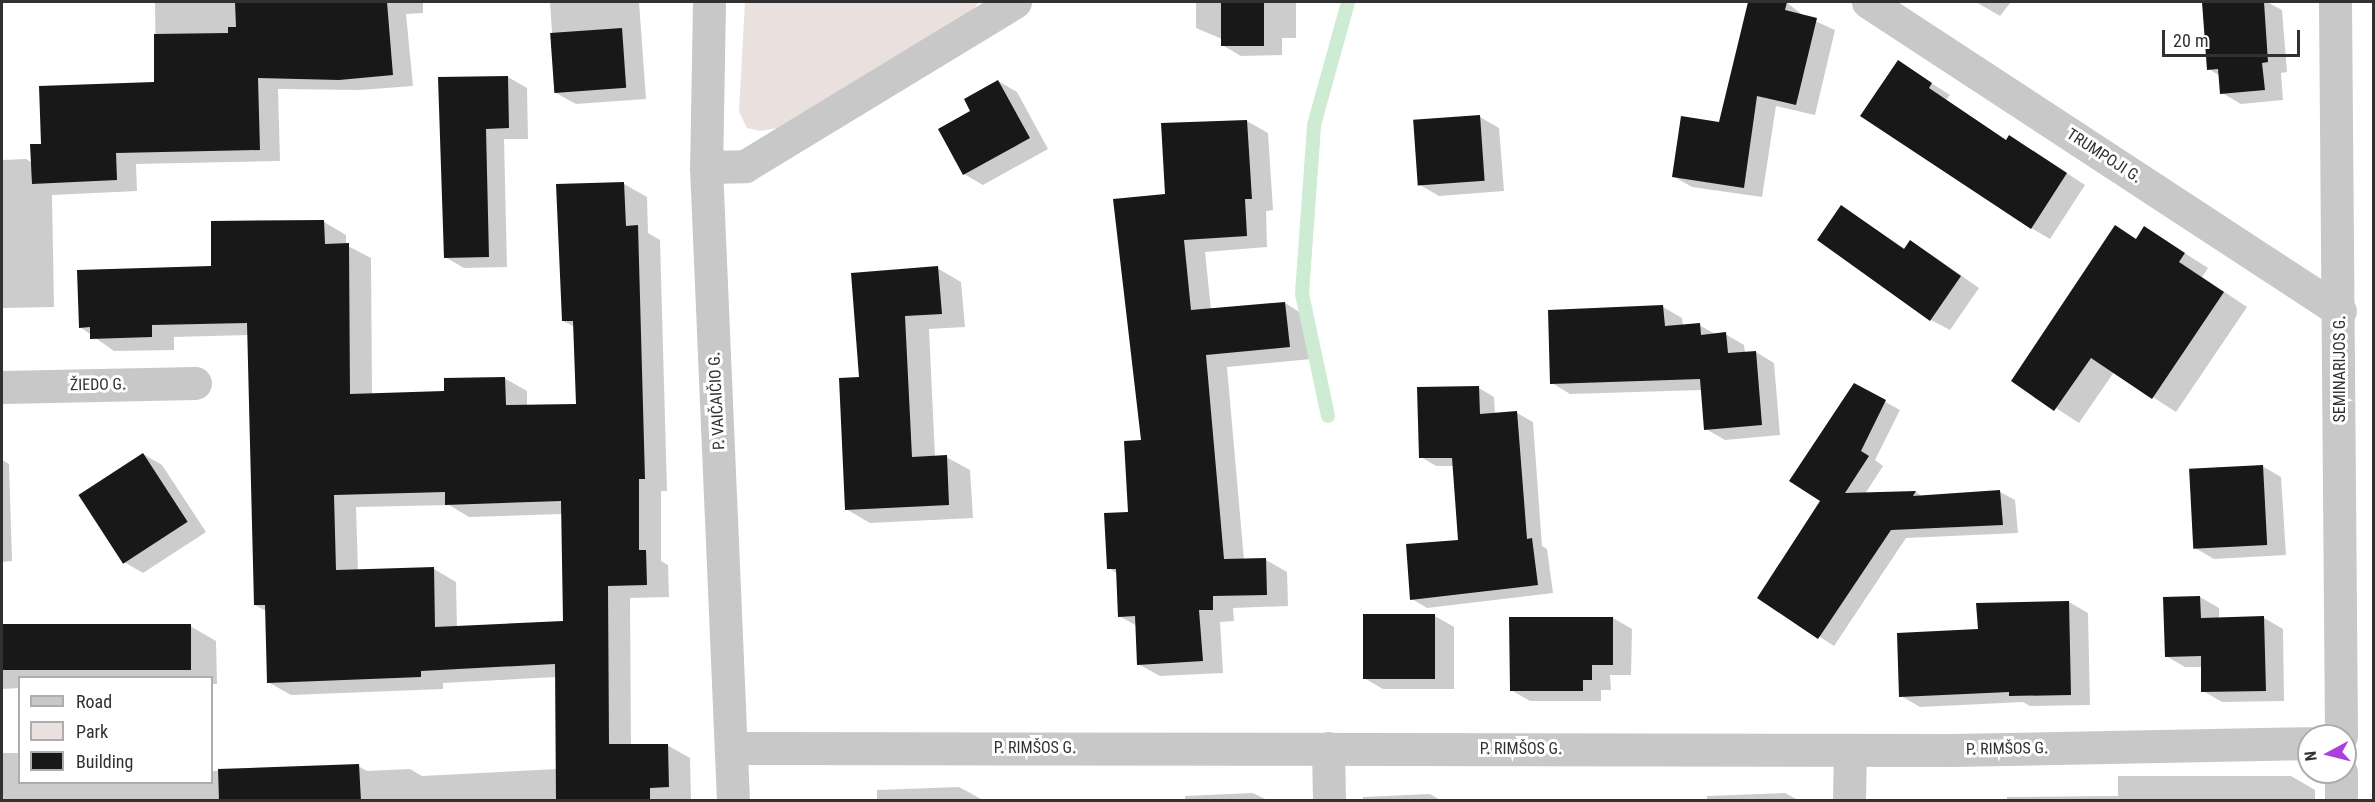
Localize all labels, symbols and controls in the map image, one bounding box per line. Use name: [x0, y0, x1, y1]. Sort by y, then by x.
scale bar: [2165, 18, 2303, 56]
text: 20 m: [2173, 30, 2208, 51]
street label: TRUMPOJI G.: [2063, 125, 2145, 187]
street label: SEMINARIJOS G.: [2330, 315, 2350, 423]
street label: P. VAIČAIČIO G.: [705, 351, 729, 451]
street label: ŽIEDO G.: [70, 375, 126, 395]
legend: [18, 676, 213, 784]
text: Road: [76, 691, 112, 712]
text: Park: [76, 721, 108, 742]
north arrow: [2297, 724, 2357, 784]
street label: P. RIMŠOS G.: [994, 738, 1076, 758]
street label: P. RIMŠOS G.: [1480, 739, 1562, 759]
street label: P. RIMŠOS G.: [1966, 739, 2048, 759]
text: N: [2301, 750, 2321, 762]
text: Building: [76, 751, 133, 772]

